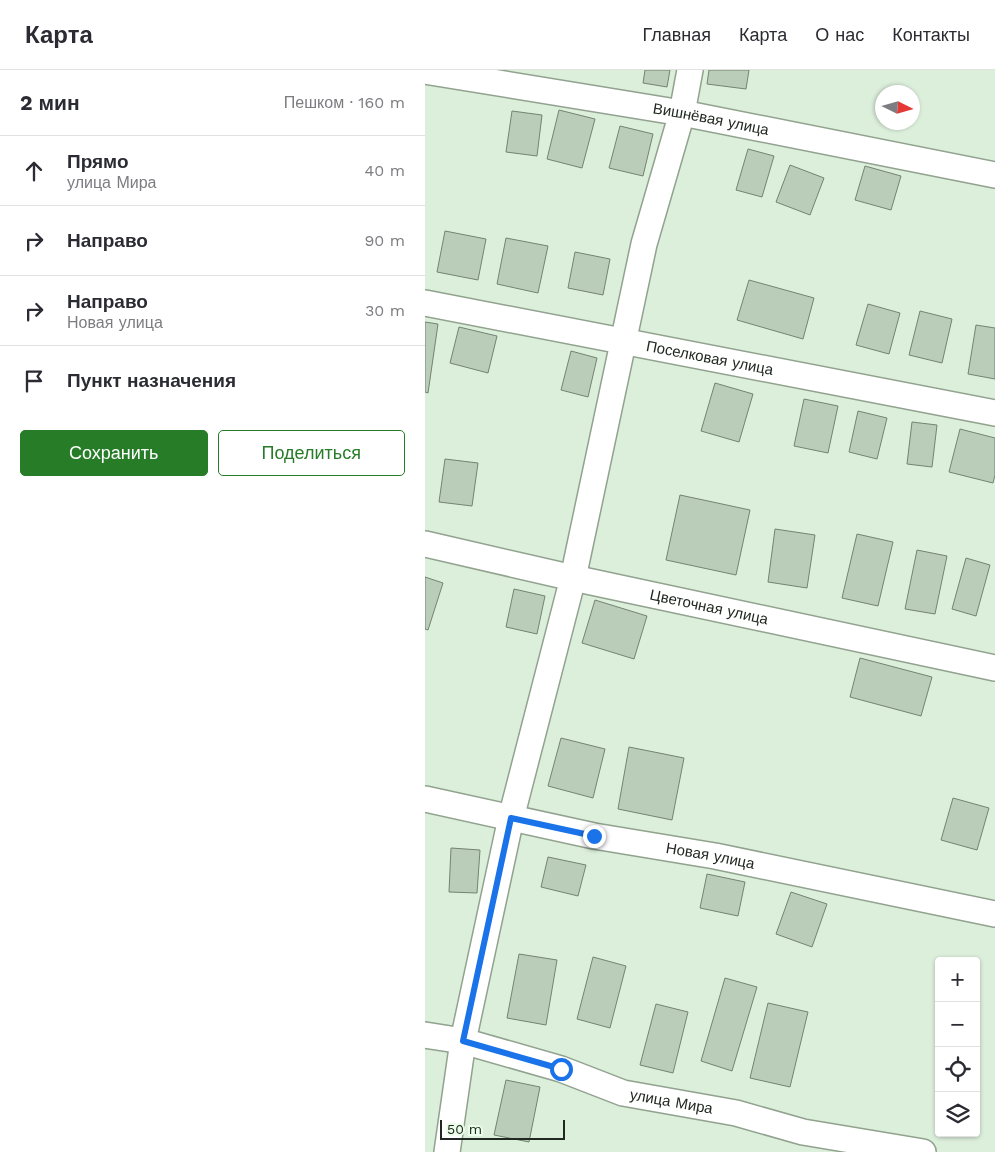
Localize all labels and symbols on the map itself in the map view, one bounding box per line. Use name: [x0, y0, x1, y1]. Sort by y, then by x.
north arrow: [875, 85, 920, 130]
street label: Вишнёвая улица: [652, 99, 771, 139]
street label: Поселковая улица: [645, 337, 775, 379]
street label: Цветочная улица: [648, 586, 771, 629]
route end: [583, 825, 606, 848]
street label: Новая улица: [665, 839, 757, 873]
route start: [550, 1058, 573, 1081]
street label: улица Мира: [628, 1085, 715, 1118]
scale bar: [440, 1117, 565, 1140]

